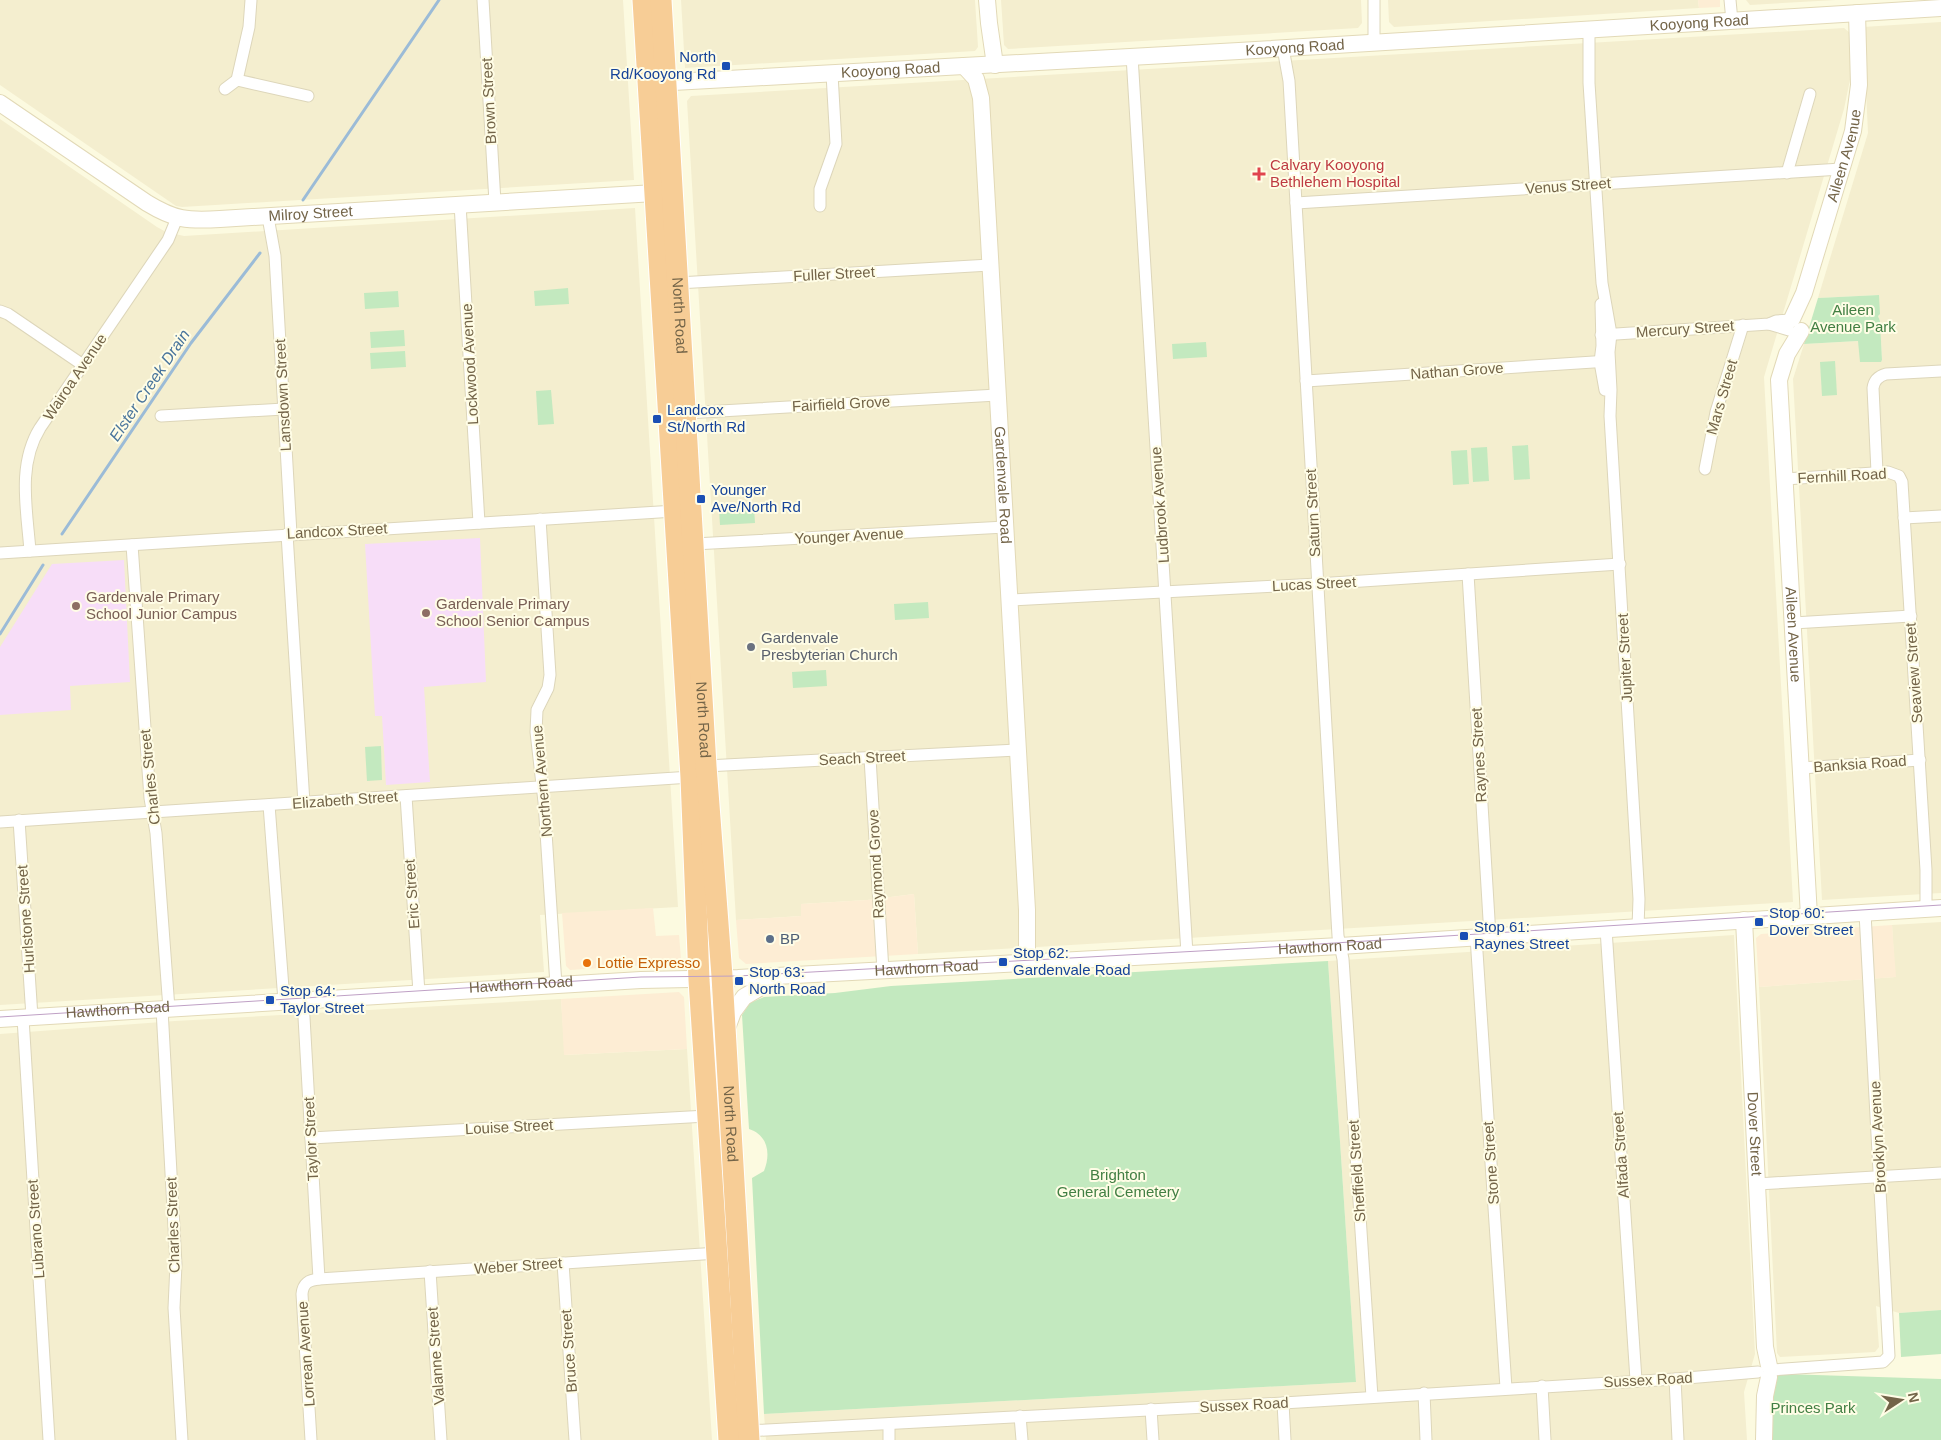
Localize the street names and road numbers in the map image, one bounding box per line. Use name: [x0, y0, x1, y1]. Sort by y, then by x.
street label: Kooyong Road: [1649, 11, 1749, 34]
street label: Kooyong Road: [1245, 36, 1345, 59]
street label: Brown Street: [478, 56, 499, 145]
street label: Kooyong Road: [841, 58, 941, 81]
street label: Aileen Avenue: [1823, 108, 1864, 204]
street label: Venus Street: [1525, 174, 1612, 197]
street label: Milroy Street: [268, 202, 354, 224]
street label: Fuller Street: [793, 263, 876, 284]
street label: North Road: [669, 277, 691, 354]
street label: Lockwood Avenue: [458, 303, 481, 425]
street label: Mercury Street: [1635, 317, 1735, 340]
street label: Wairoa Avenue: [39, 330, 110, 423]
street label: Lansdown Street: [271, 338, 294, 452]
street label: Mars Street: [1703, 356, 1741, 436]
street label: Nathan Grove: [1410, 359, 1504, 382]
street label: Fairfield Grove: [791, 392, 891, 415]
street label: Gardenvale Road: [992, 426, 1015, 544]
street label: Ludbrook Avenue: [1147, 446, 1172, 564]
street label: Fernhill Road: [1797, 465, 1887, 486]
street label: Saturn Street: [1302, 468, 1323, 558]
street label: Landcox Street: [286, 519, 389, 542]
street label: Younger Avenue: [794, 524, 904, 547]
street label: Lucas Street: [1271, 573, 1357, 594]
street label: Aileen Avenue: [1783, 586, 1805, 683]
street label: Jupiter Street: [1614, 612, 1635, 703]
street label: Seaview Street: [1901, 621, 1925, 724]
street label: North Road: [693, 681, 715, 759]
street label: Raynes Street: [1467, 706, 1489, 803]
street label: Northern Avenue: [528, 724, 555, 838]
street label: Charles Street: [136, 728, 163, 826]
street label: Seach Street: [818, 747, 907, 768]
street label: Banksia Road: [1813, 752, 1907, 775]
street label: Elizabeth Street: [292, 787, 399, 812]
street label: Raymond Grove: [864, 809, 887, 919]
street label: Eric Street: [401, 858, 422, 930]
street label: Hurlstone Street: [13, 864, 38, 974]
street label: Hawthorn Road: [1277, 934, 1383, 957]
street label: Hawthorn Road: [874, 956, 979, 979]
street label: Hawthorn Road: [468, 972, 574, 996]
street label: Hawthorn Road: [65, 997, 170, 1021]
street label: Brooklyn Avenue: [1866, 1081, 1889, 1194]
street label: North Road: [720, 1085, 742, 1163]
street label: Dover Street: [1744, 1091, 1766, 1177]
street label: Taylor Street: [300, 1096, 321, 1182]
street label: Alfada Street: [1609, 1110, 1632, 1199]
street label: Louise Street: [464, 1116, 554, 1137]
street label: Sheffield Street: [1344, 1119, 1369, 1223]
street label: Stone Street: [1479, 1120, 1502, 1205]
street label: Charles Street: [162, 1176, 183, 1273]
street label: Lubrano Street: [24, 1178, 47, 1279]
street label: Weber Street: [473, 1254, 563, 1277]
street label: Lorrean Avenue: [293, 1301, 318, 1407]
street label: Valanne Street: [424, 1306, 447, 1406]
street label: Bruce Street: [557, 1308, 580, 1393]
street label: Sussex Road: [1603, 1369, 1693, 1390]
street label: Sussex Road: [1199, 1394, 1289, 1415]

